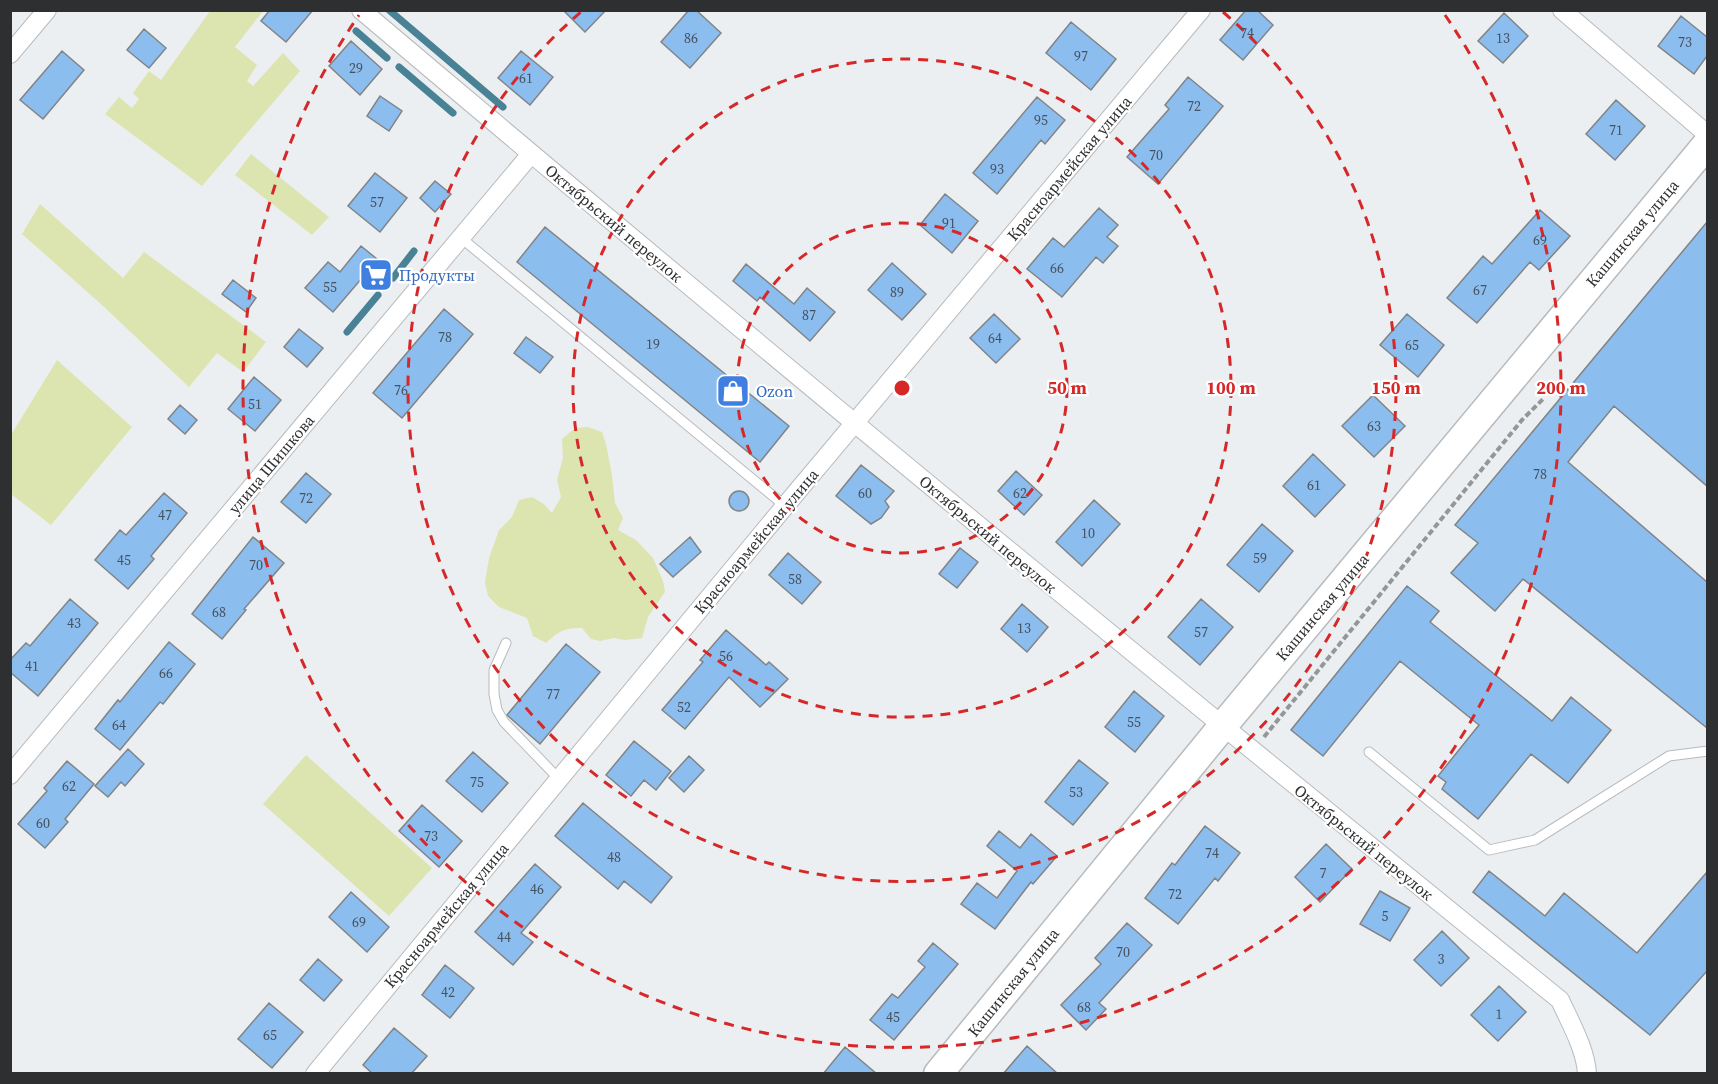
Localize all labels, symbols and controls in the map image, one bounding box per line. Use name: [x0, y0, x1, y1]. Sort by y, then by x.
house number: 74: [1240, 23, 1254, 43]
house number: 86: [684, 28, 698, 48]
house number: 13: [1496, 28, 1510, 48]
house number: 73: [1678, 32, 1692, 52]
house number: 97: [1074, 46, 1088, 66]
house number: 29: [349, 58, 363, 78]
house number: 61: [519, 68, 533, 88]
street label: Красноармейская улица: [1002, 90, 1137, 245]
house number: 72: [1187, 96, 1201, 116]
house number: 95: [1034, 110, 1048, 130]
house number: 71: [1609, 120, 1623, 140]
house number: 70: [1149, 145, 1163, 165]
street label: Октябрьский переулок: [541, 159, 687, 287]
house number: 93: [990, 159, 1004, 179]
street label: Кашинская улица: [1580, 174, 1684, 292]
house number: 57: [370, 192, 384, 212]
house number: 91: [942, 213, 956, 233]
house number: 69: [1533, 230, 1547, 250]
supermarket icon: Продукты: [358, 257, 394, 293]
house number: 66: [1050, 258, 1064, 278]
place label: Продукты: [399, 264, 475, 286]
house number: 55: [323, 277, 337, 297]
house number: 67: [1473, 280, 1487, 300]
house number: 89: [890, 282, 904, 302]
house number: 87: [802, 305, 816, 325]
house number: 78: [438, 327, 452, 347]
house number: 64: [988, 328, 1002, 348]
house number: 19: [646, 334, 660, 354]
house number: 65: [1405, 335, 1419, 355]
shop icon: Ozon: [715, 373, 751, 409]
text: 50 m: [1047, 375, 1087, 400]
text: 100 m: [1206, 375, 1256, 400]
text: 150 m: [1371, 375, 1421, 400]
text: 200 m: [1536, 375, 1586, 400]
centre of rings: [892, 378, 912, 398]
house number: 76: [394, 380, 408, 400]
place label: Ozon: [756, 380, 793, 402]
house number: 51: [248, 394, 262, 414]
street label: улица Шишкова: [223, 409, 320, 518]
house number: 63: [1367, 416, 1381, 436]
street label: Красноармейская улица: [689, 463, 824, 618]
house number: 78: [1533, 464, 1547, 484]
street label: Октябрьский переулок: [915, 470, 1061, 598]
house number: 61: [1307, 475, 1321, 495]
house number: 60: [858, 483, 872, 503]
house number: 62: [1013, 483, 1027, 503]
house number: 72: [299, 488, 313, 508]
house number: 47: [158, 505, 172, 525]
house number: 10: [1081, 523, 1095, 543]
house number: 59: [1253, 548, 1267, 568]
street label: Кашинская улица: [1270, 548, 1374, 666]
house number: 45: [117, 550, 131, 570]
house number: 70: [249, 555, 263, 575]
house number: 58: [788, 569, 802, 589]
house number: 68: [212, 602, 226, 622]
house number: 43: [67, 613, 81, 633]
house number: 13: [1017, 618, 1031, 638]
house number: 57: [1194, 622, 1208, 642]
house number: 56: [719, 646, 733, 666]
house number: 41: [25, 656, 39, 676]
house number: 66: [159, 663, 173, 683]
house number: 77: [546, 684, 560, 704]
house number: 52: [677, 697, 691, 717]
house number: 55: [1127, 712, 1141, 732]
house number: 64: [112, 715, 126, 735]
house number: 75: [470, 772, 484, 792]
house number: 62: [62, 776, 76, 796]
street label: Октябрьский переулок: [1290, 779, 1438, 905]
house number: 53: [1069, 782, 1083, 802]
house number: 60: [36, 813, 50, 833]
house number: 73: [424, 826, 438, 846]
street label: Красноармейская улица: [379, 837, 514, 992]
house number: 74: [1205, 843, 1219, 863]
house number: 48: [607, 847, 621, 867]
house number: 7: [1320, 863, 1327, 883]
house number: 46: [530, 879, 544, 899]
house number: 72: [1168, 884, 1182, 904]
house number: 5: [1382, 906, 1389, 926]
house number: 69: [352, 912, 366, 932]
street label: Кашинская улица: [962, 922, 1064, 1041]
house number: 44: [497, 927, 511, 947]
house number: 70: [1116, 942, 1130, 962]
house number: 3: [1438, 949, 1445, 969]
house number: 42: [441, 982, 455, 1002]
house number: 68: [1077, 997, 1091, 1017]
house number: 1: [1496, 1004, 1503, 1024]
house number: 45: [886, 1007, 900, 1027]
house number: 65: [263, 1025, 277, 1045]

